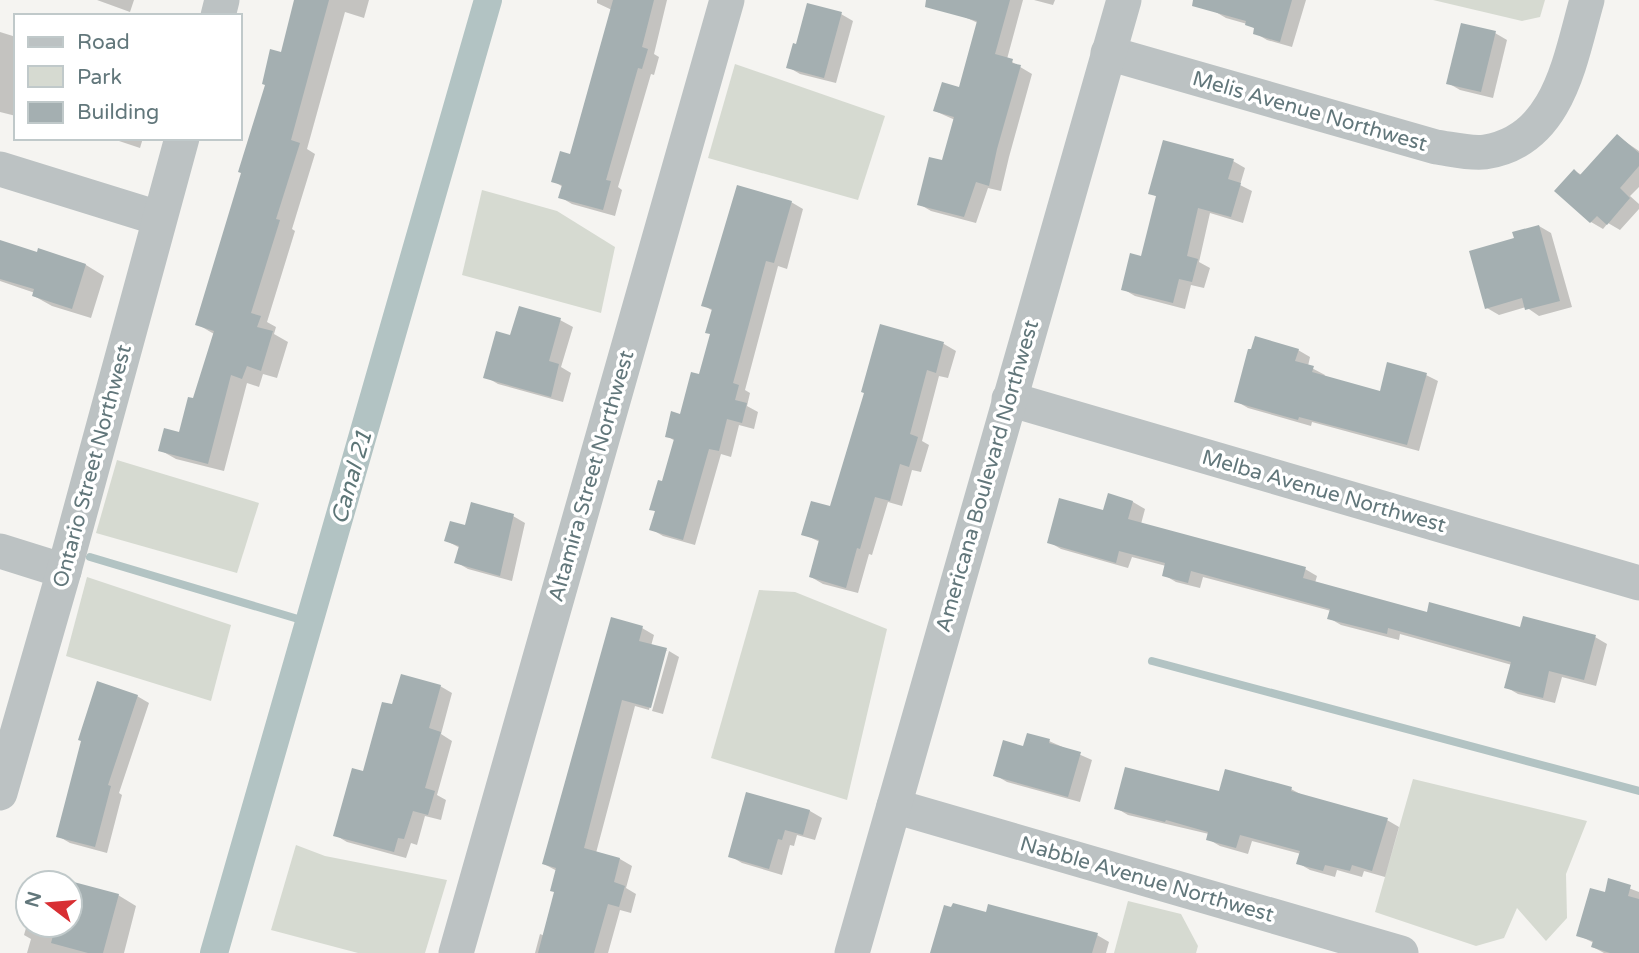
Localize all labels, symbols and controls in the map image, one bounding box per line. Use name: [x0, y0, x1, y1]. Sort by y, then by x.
legend: [14, 14, 242, 140]
text: Road: [77, 30, 130, 55]
text: Park: [77, 65, 122, 90]
street label: Melis Avenue Northwest: [1190, 66, 1430, 157]
text: Building: [77, 100, 159, 125]
street label: Americana Boulevard Northwest: [931, 317, 1044, 635]
street label: Ontario Street Northwest: [48, 342, 137, 590]
street label: Altamira Street Northwest: [544, 348, 639, 605]
water label: Canal 21: [325, 427, 379, 527]
street label: Melba Avenue Northwest: [1199, 445, 1449, 538]
street label: Nabble Avenue Northwest: [1017, 831, 1277, 928]
north arrow: [14, 869, 84, 939]
text: N: [21, 889, 46, 910]

